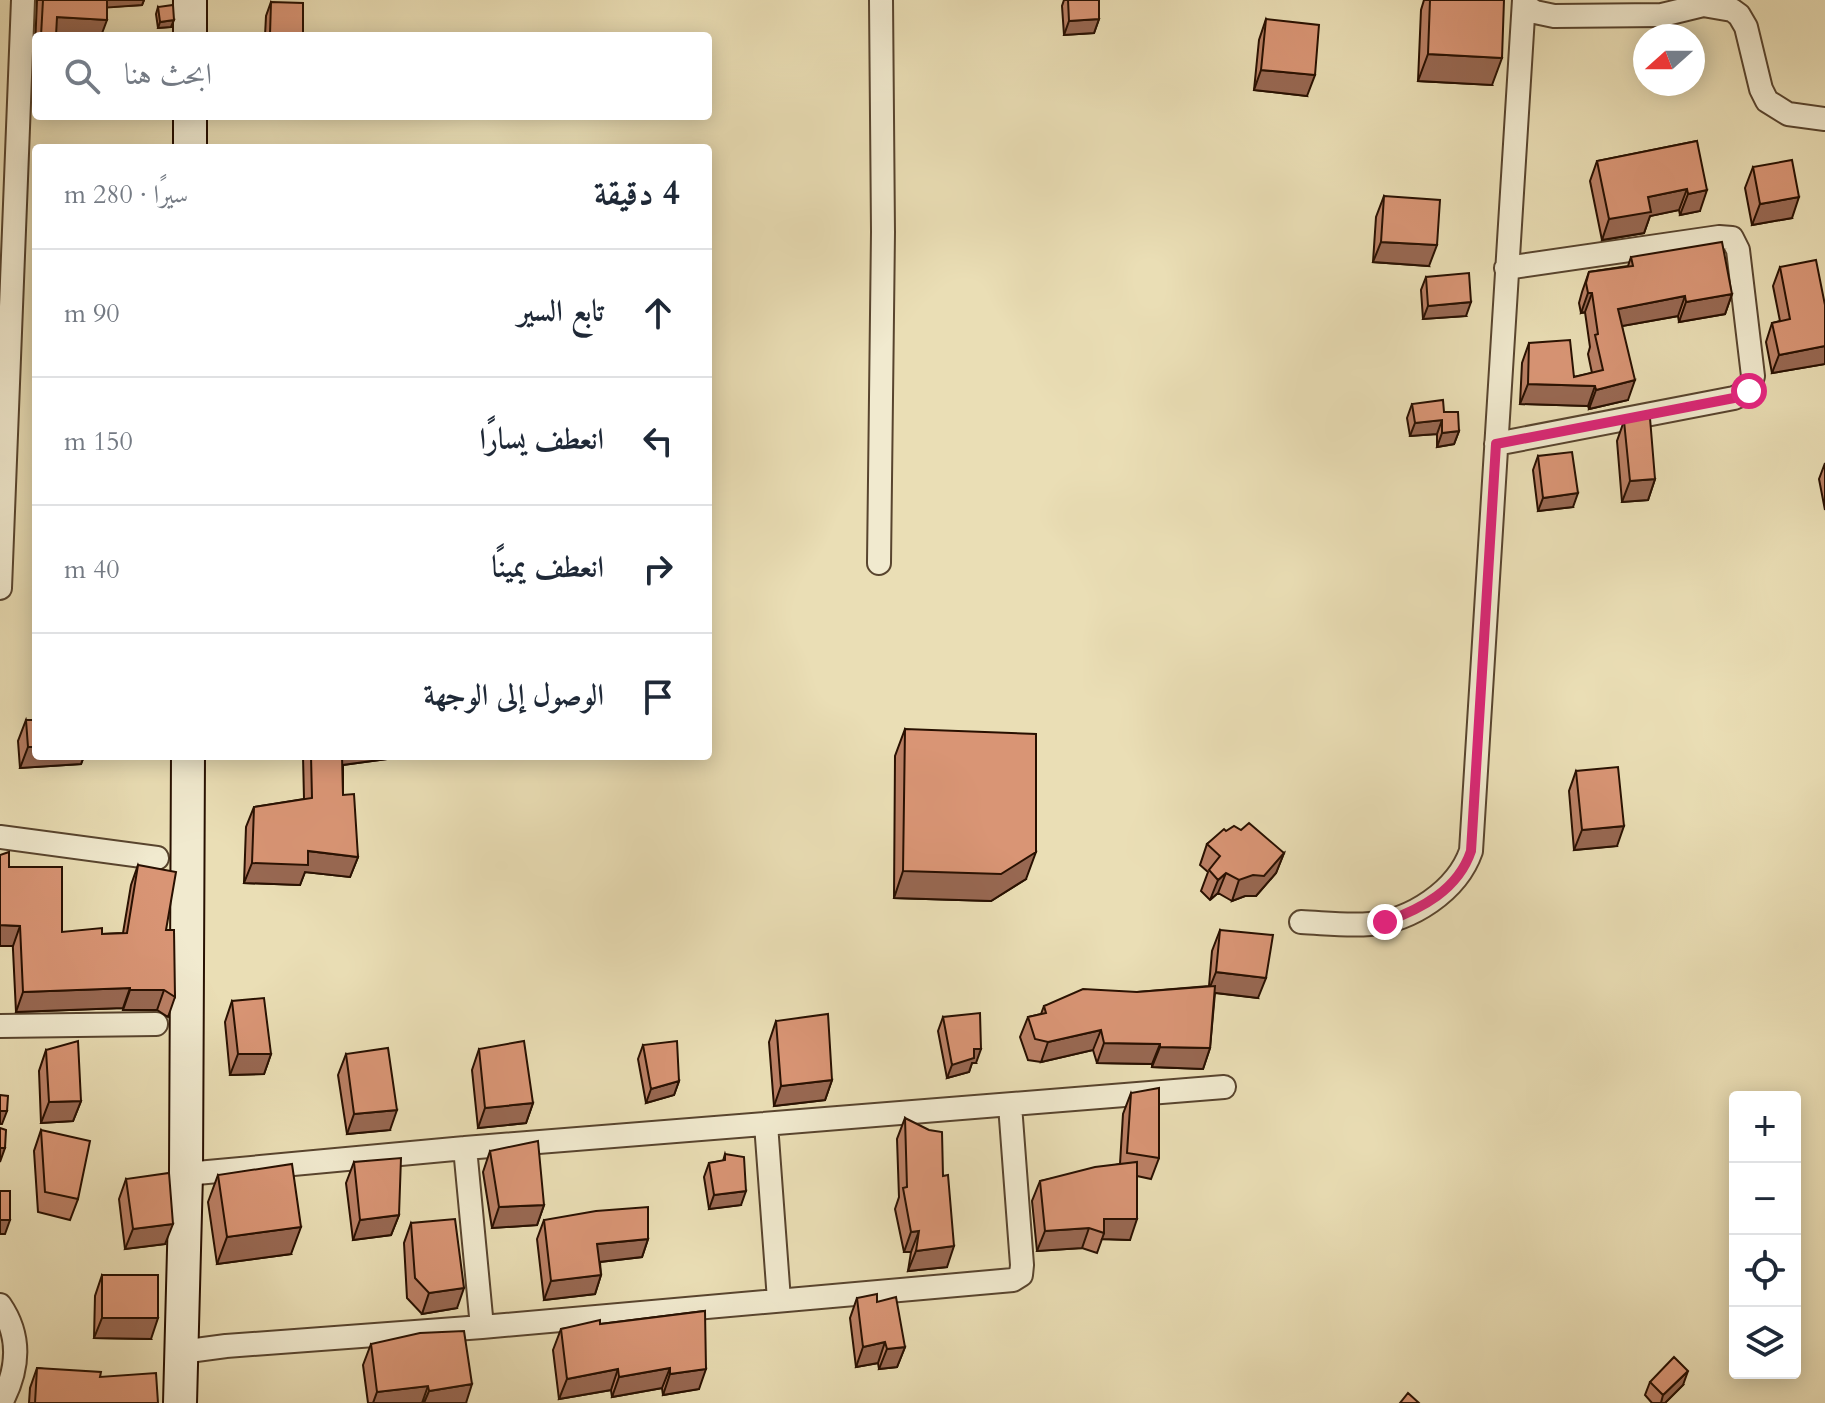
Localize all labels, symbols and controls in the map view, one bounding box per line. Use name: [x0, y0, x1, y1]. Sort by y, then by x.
north arrow: [1633, 24, 1705, 96]
search box: [32, 32, 712, 120]
icon: search: [60, 54, 104, 98]
text: ابحث هنا: [124, 54, 212, 95]
text: 4 دقيقة: [594, 170, 680, 216]
text: سيرًا · 280 m: [64, 177, 188, 212]
text: تابع السير: [518, 291, 604, 332]
icon: ahead: [636, 291, 680, 335]
text: 90 m: [64, 296, 120, 331]
route start: [1731, 373, 1767, 409]
text: انعطف يسارًا: [479, 419, 604, 460]
icon: left: [636, 419, 680, 463]
text: 150 m: [64, 424, 133, 459]
text: انعطف يمينًا: [491, 547, 604, 588]
icon: right: [636, 547, 680, 591]
text: 40 m: [64, 552, 120, 587]
text: الوصول إلى الوجهة: [424, 675, 604, 716]
icon: arrive: [636, 675, 680, 719]
route end: [1367, 904, 1403, 940]
map controls: [1729, 1091, 1801, 1379]
button: +: [1729, 1091, 1801, 1163]
button: −: [1729, 1163, 1801, 1235]
button: locate: [1729, 1235, 1801, 1307]
button: layers: [1729, 1307, 1801, 1379]

